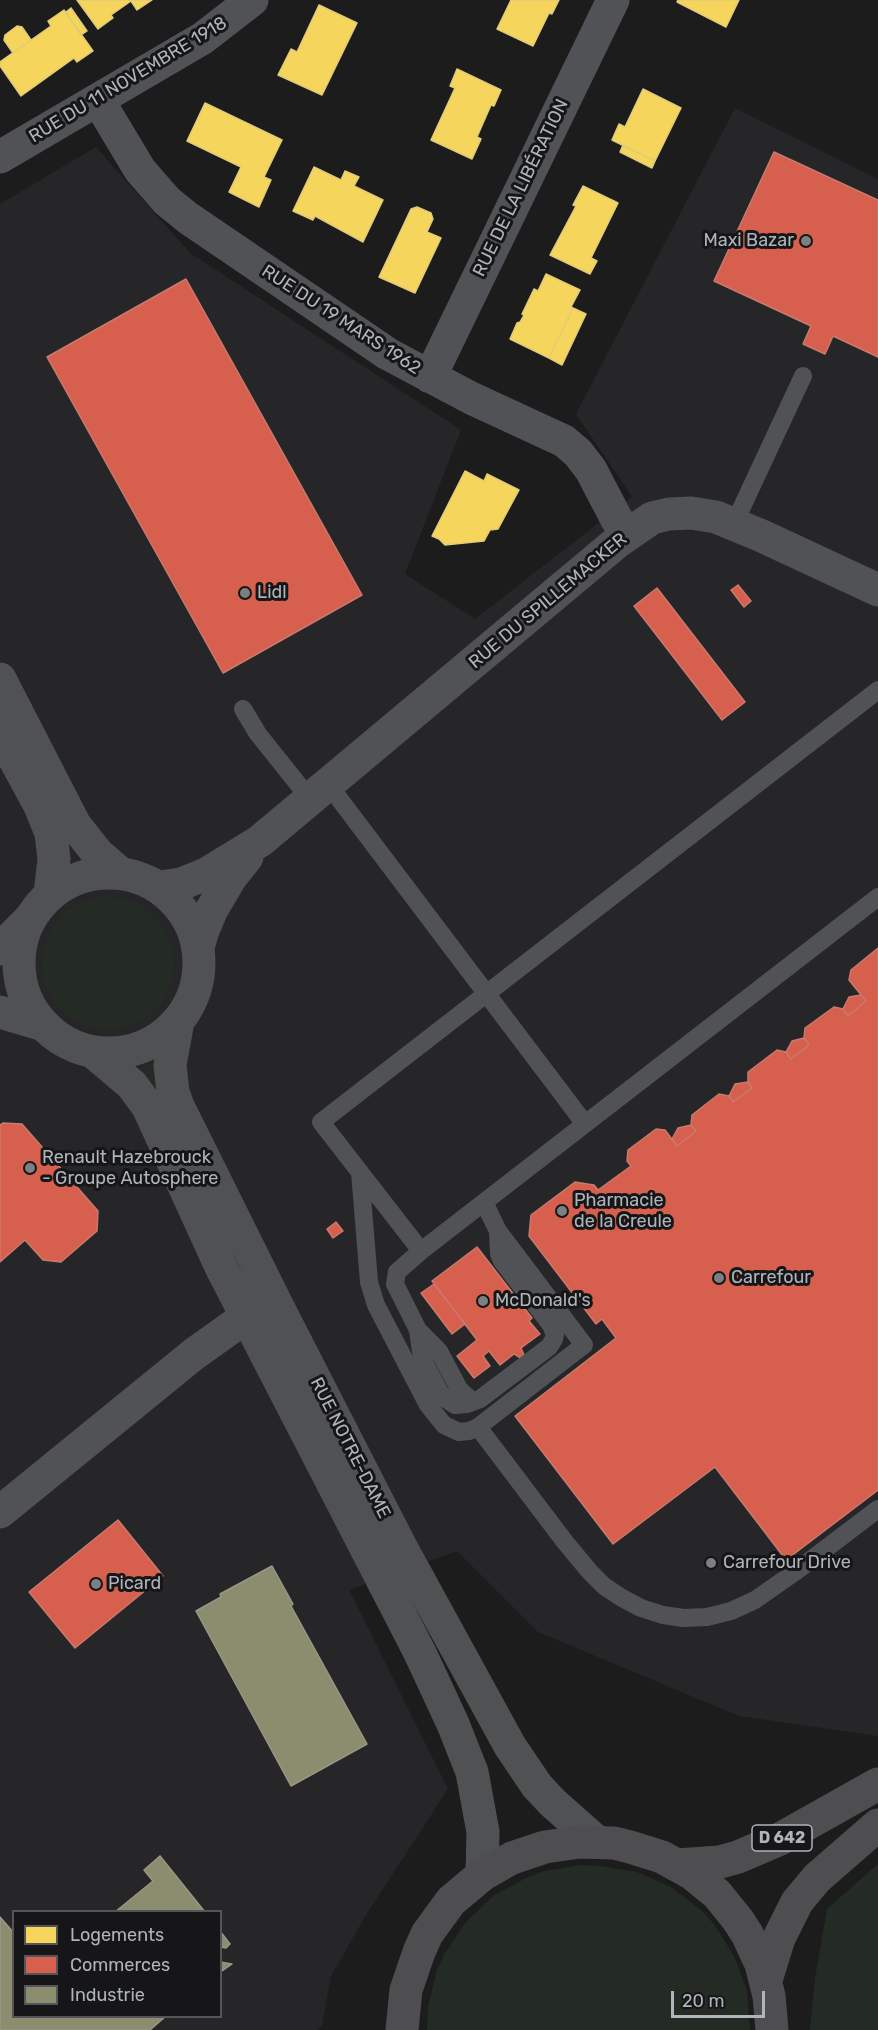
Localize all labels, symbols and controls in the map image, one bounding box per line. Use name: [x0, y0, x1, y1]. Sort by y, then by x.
street label: RUE DU 11 NOVEMBRE 1918: [25, 12, 231, 148]
street label: RUE DE LA LIBÉRATION: [469, 96, 573, 280]
place label: Maxi Bazar: [703, 230, 794, 252]
marker: Maxi Bazar: [799, 234, 813, 248]
street label: RUE DU 19 MARS 1962: [257, 260, 425, 380]
street label: RUE DU SPILLEMACKER: [465, 529, 631, 673]
place label: Lidl: [257, 582, 287, 604]
marker: Lidl: [238, 586, 252, 600]
place label: Renault Hazebrouck - Groupe Autosphere: [42, 1147, 218, 1190]
marker: Renault Hazebrouck - Groupe Autosphere: [23, 1161, 37, 1175]
place label: Pharmacie de la Creule: [574, 1190, 672, 1232]
marker: Pharmacie de la Creule: [555, 1204, 569, 1218]
place label: Carrefour: [731, 1267, 811, 1289]
marker: Carrefour: [712, 1271, 726, 1285]
place label: McDonald's: [495, 1290, 591, 1312]
marker: McDonald's: [476, 1294, 490, 1308]
street label: RUE NOTRE-DAME: [305, 1374, 395, 1522]
place label: Carrefour Drive: [723, 1552, 851, 1574]
marker: Carrefour Drive: [704, 1556, 718, 1570]
place label: Picard: [108, 1573, 161, 1595]
marker: Picard: [89, 1577, 103, 1591]
road number: D 642: [752, 1825, 812, 1851]
legend: [12, 1910, 222, 2018]
text: Logements: [70, 1924, 164, 1946]
text: Commerces: [70, 1954, 170, 1976]
scale bar: [674, 1979, 768, 2017]
text: Industrie: [70, 1984, 145, 2006]
text: 20 m: [682, 1990, 724, 2012]

